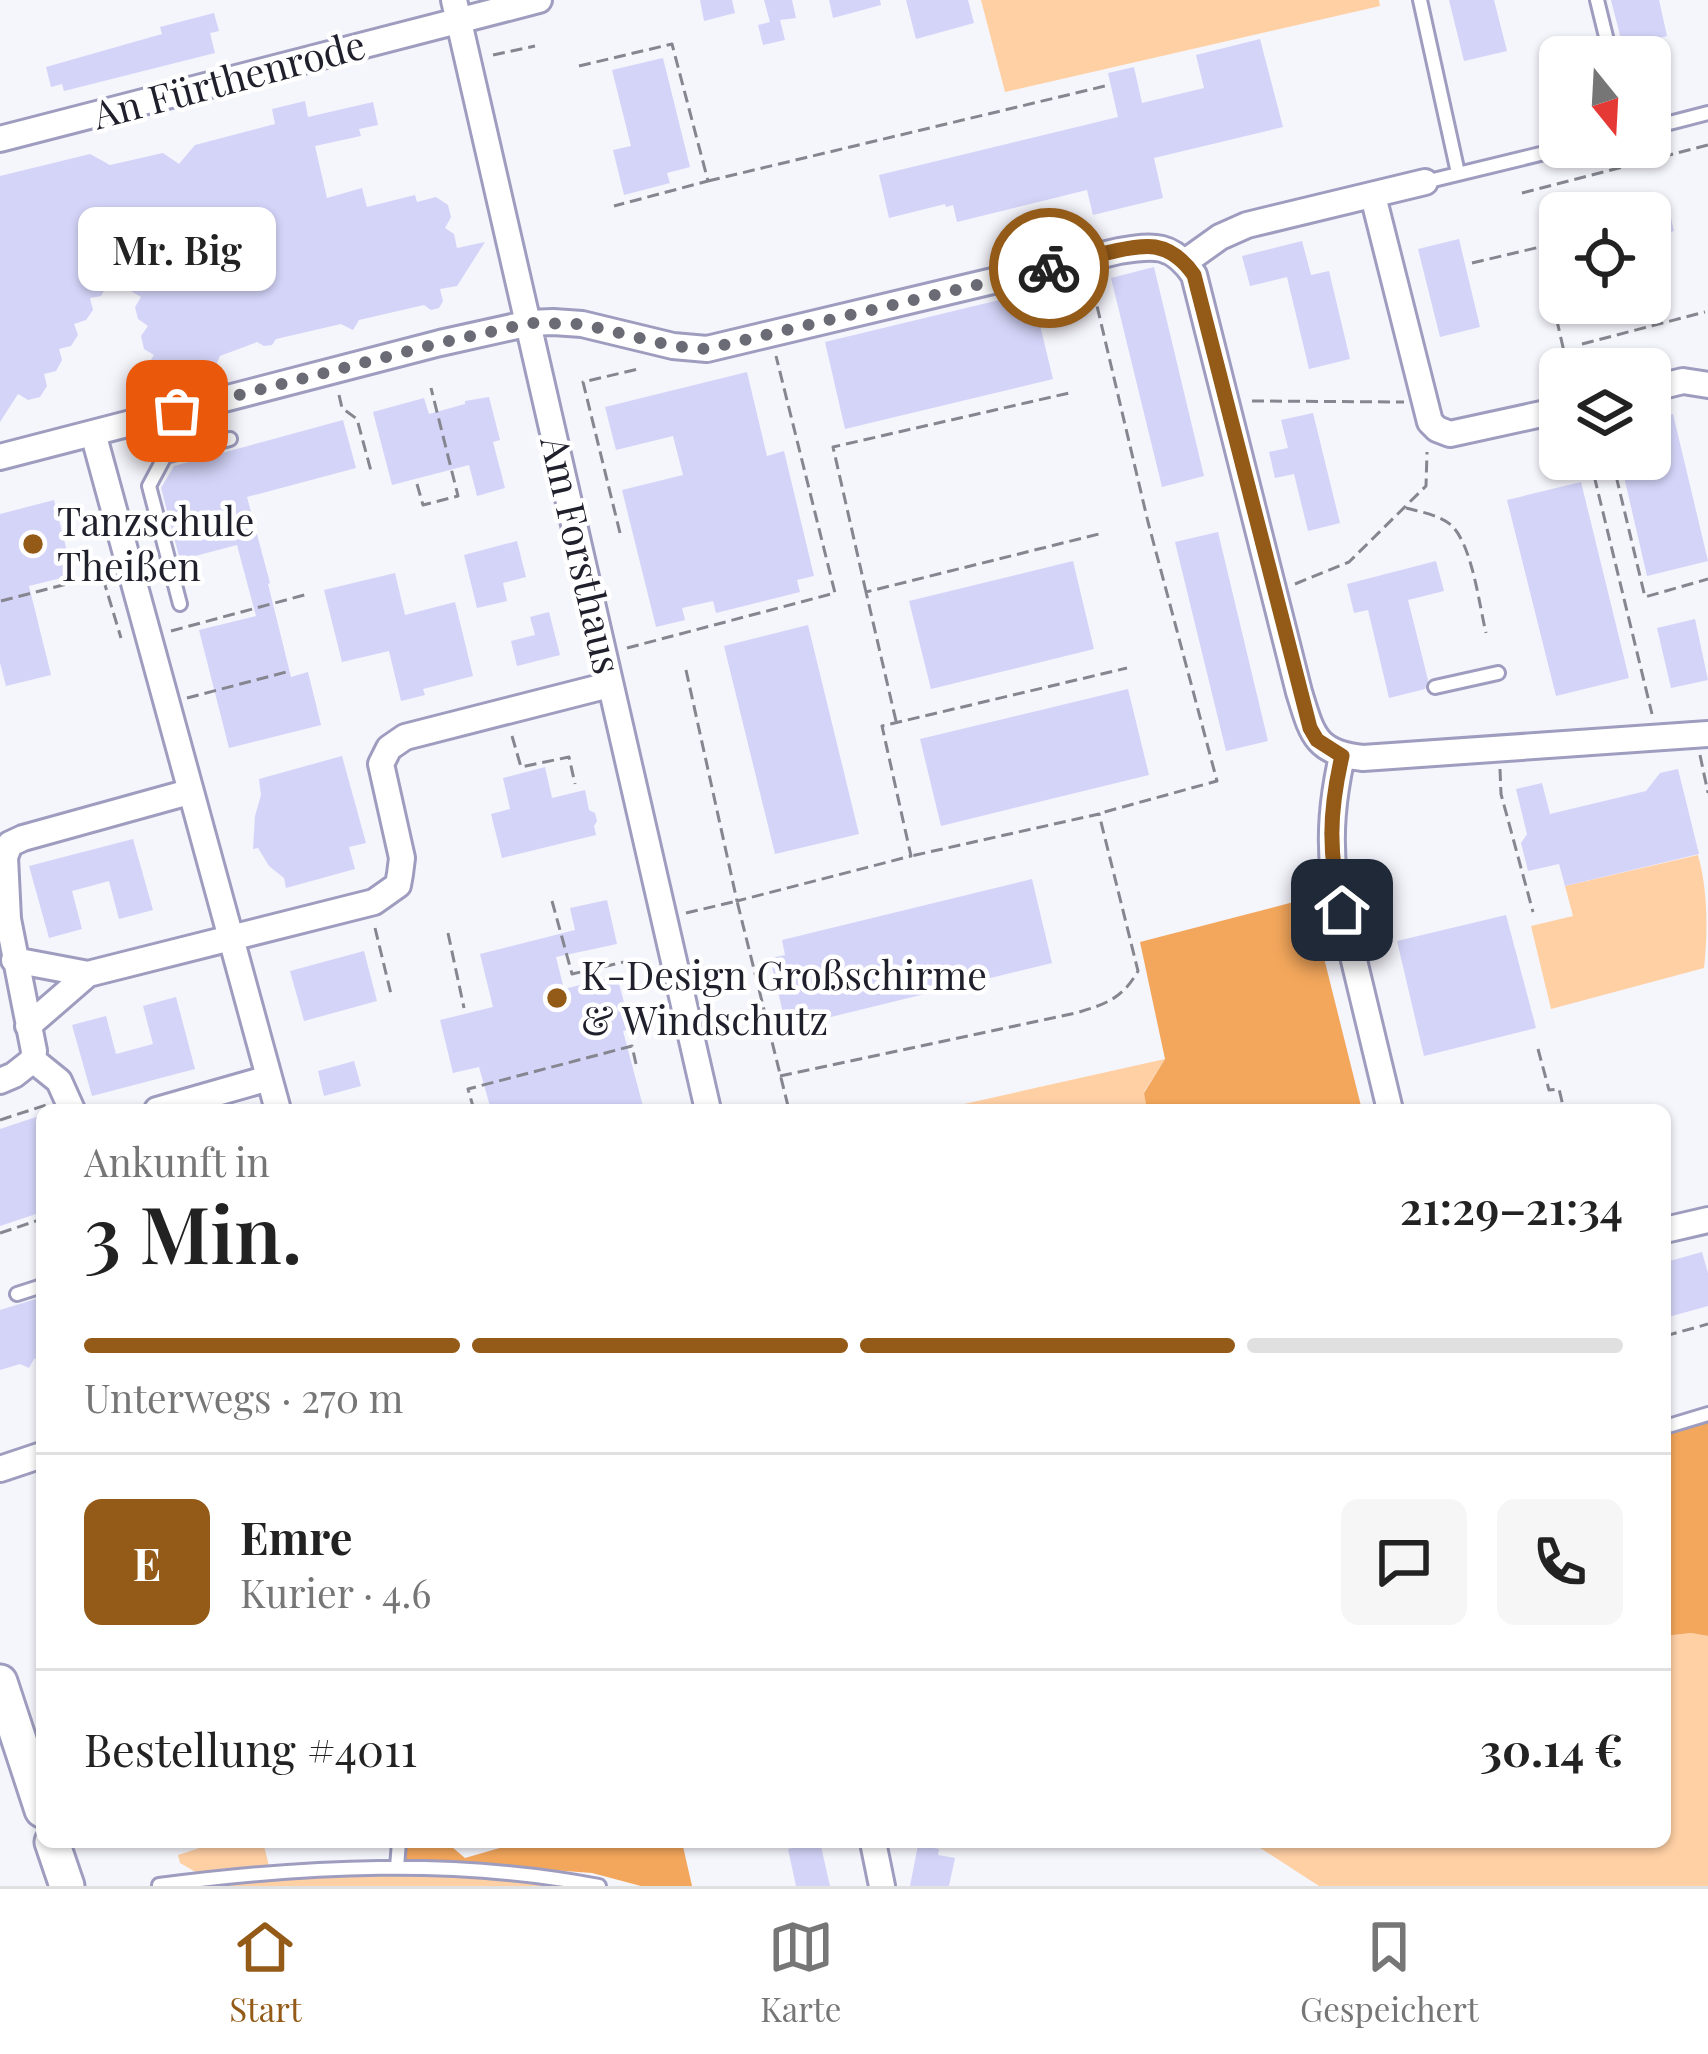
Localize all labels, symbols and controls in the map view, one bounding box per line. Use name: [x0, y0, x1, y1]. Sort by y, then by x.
street label: An Fürthenrode: [86, 17, 370, 140]
north arrow: [1539, 36, 1671, 168]
map controls: [1539, 36, 1671, 480]
button: locate: [1539, 192, 1671, 324]
callout: Mr. Big: [78, 207, 276, 291]
courier: [989, 208, 1109, 328]
text: Mr. Big: [112, 223, 242, 275]
icon: bike: [1016, 235, 1082, 301]
button: layers: [1539, 348, 1671, 480]
pin: [126, 360, 228, 462]
icon: bag: [144, 378, 210, 444]
street label: Am Forsthaus: [530, 430, 636, 679]
place label: Tanzschule Theißen: [57, 494, 254, 591]
marker: Tanzschule Theißen: [20, 531, 46, 557]
pin: [1291, 859, 1393, 961]
icon: home: [1309, 877, 1375, 943]
place label: K-Design Großschirme & Windschutz: [581, 948, 987, 1045]
marker: K-Design Großschirme & Windschutz: [544, 985, 570, 1011]
text: Ankunft in: [84, 1135, 270, 1187]
text: 21:29–21:34: [1400, 1176, 1623, 1236]
text: 3 Min.: [84, 1180, 302, 1284]
text: Unterwegs · 270 m: [84, 1371, 403, 1423]
button: chat: [1341, 1499, 1467, 1625]
button: phone: [1497, 1499, 1623, 1625]
text: Emre: [240, 1506, 352, 1566]
text: E: [133, 1532, 161, 1592]
text: Kurier · 4.6: [240, 1566, 431, 1618]
text: Bestellung #4011: [84, 1718, 417, 1778]
text: 30.14 €: [1480, 1718, 1623, 1778]
tab: Start: [229, 1914, 302, 2030]
tab: Karte: [760, 1914, 841, 2030]
tab: Gespeichert: [1300, 1914, 1479, 2030]

